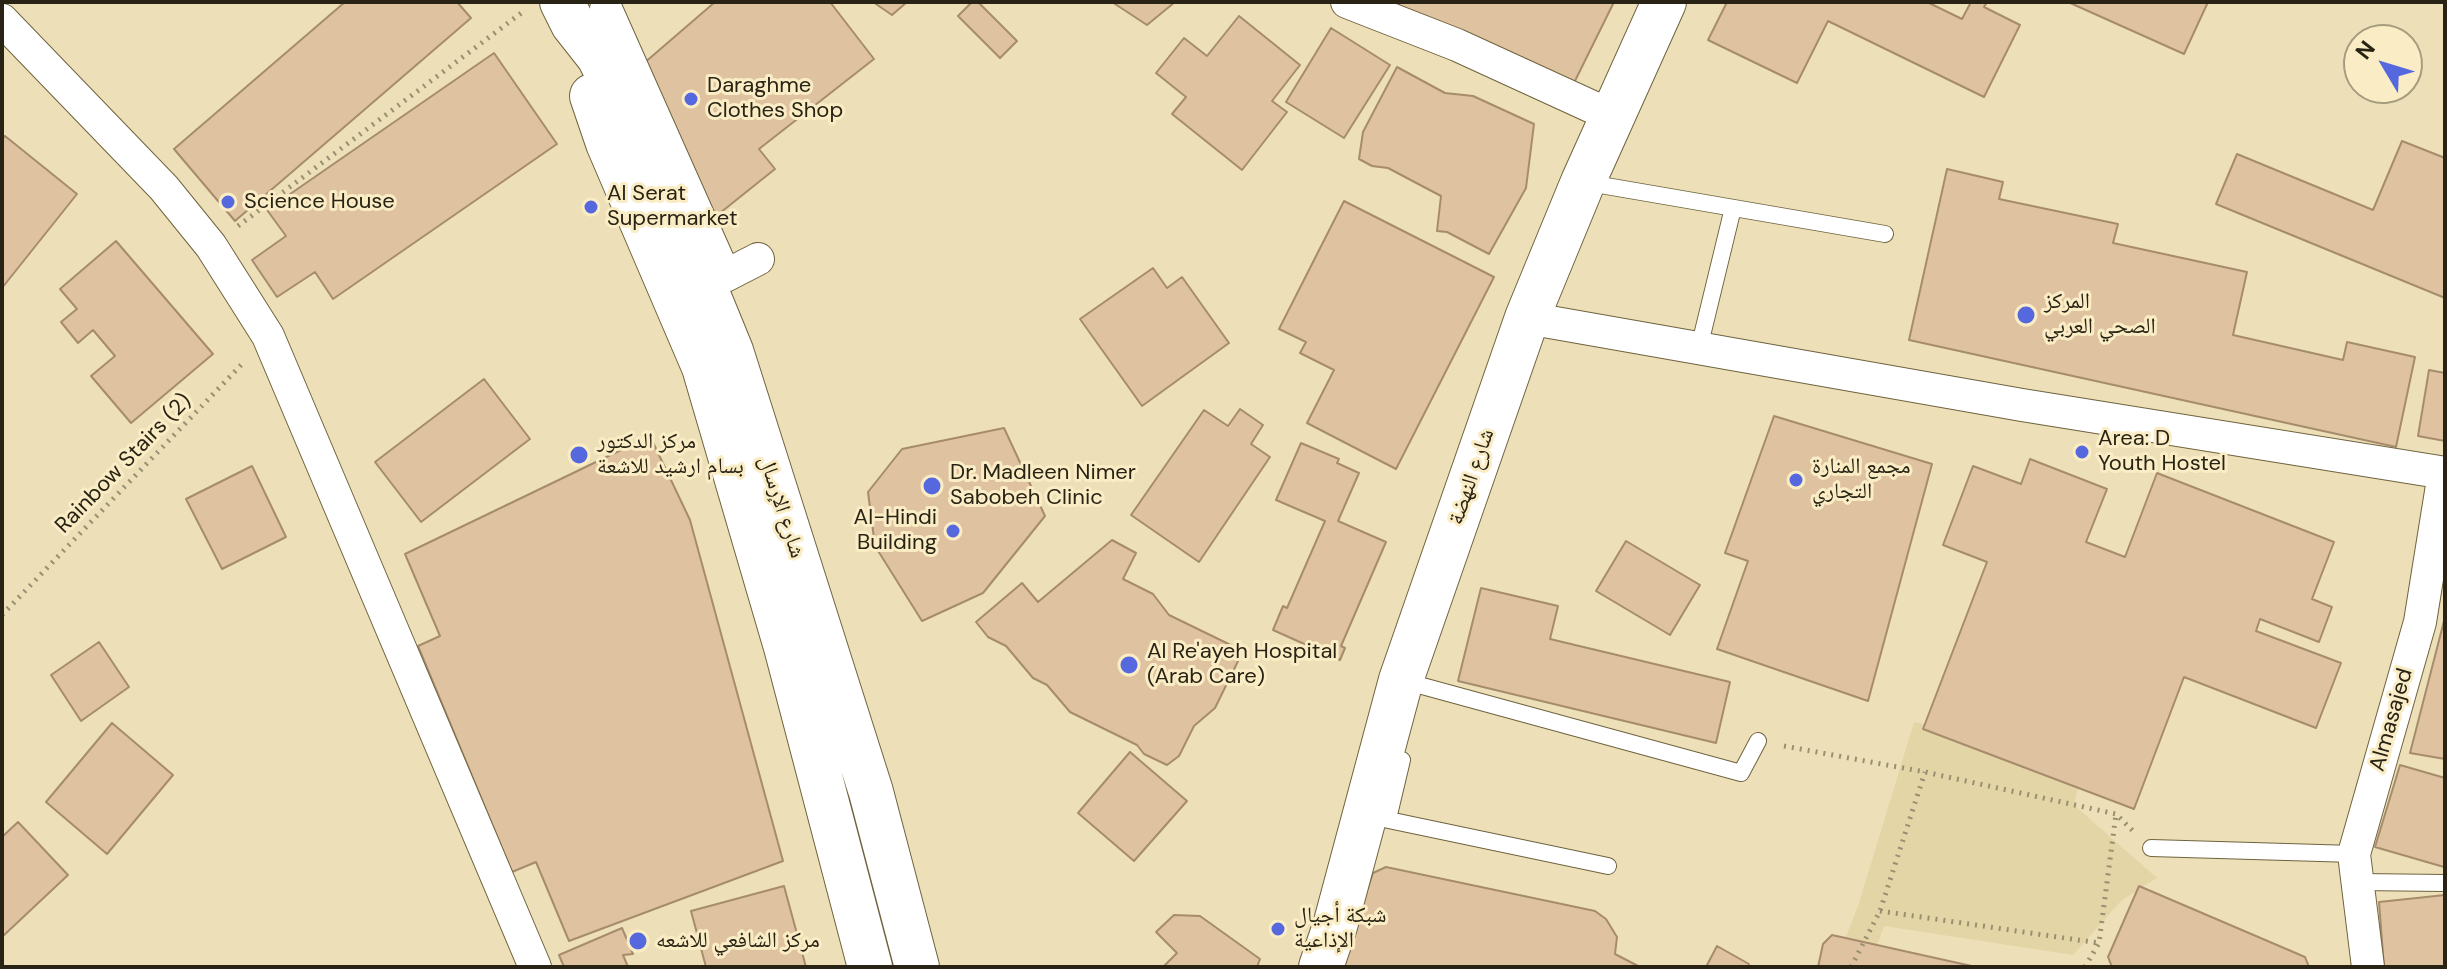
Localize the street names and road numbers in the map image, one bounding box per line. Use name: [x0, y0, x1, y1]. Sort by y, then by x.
street label: Rainbow Stairs (2): [50, 388, 198, 540]
street label: شارع النهضة: [1443, 426, 1501, 528]
street label: شارع الإرسال: [752, 453, 810, 561]
street label: Almasajed: [2365, 666, 2419, 774]

